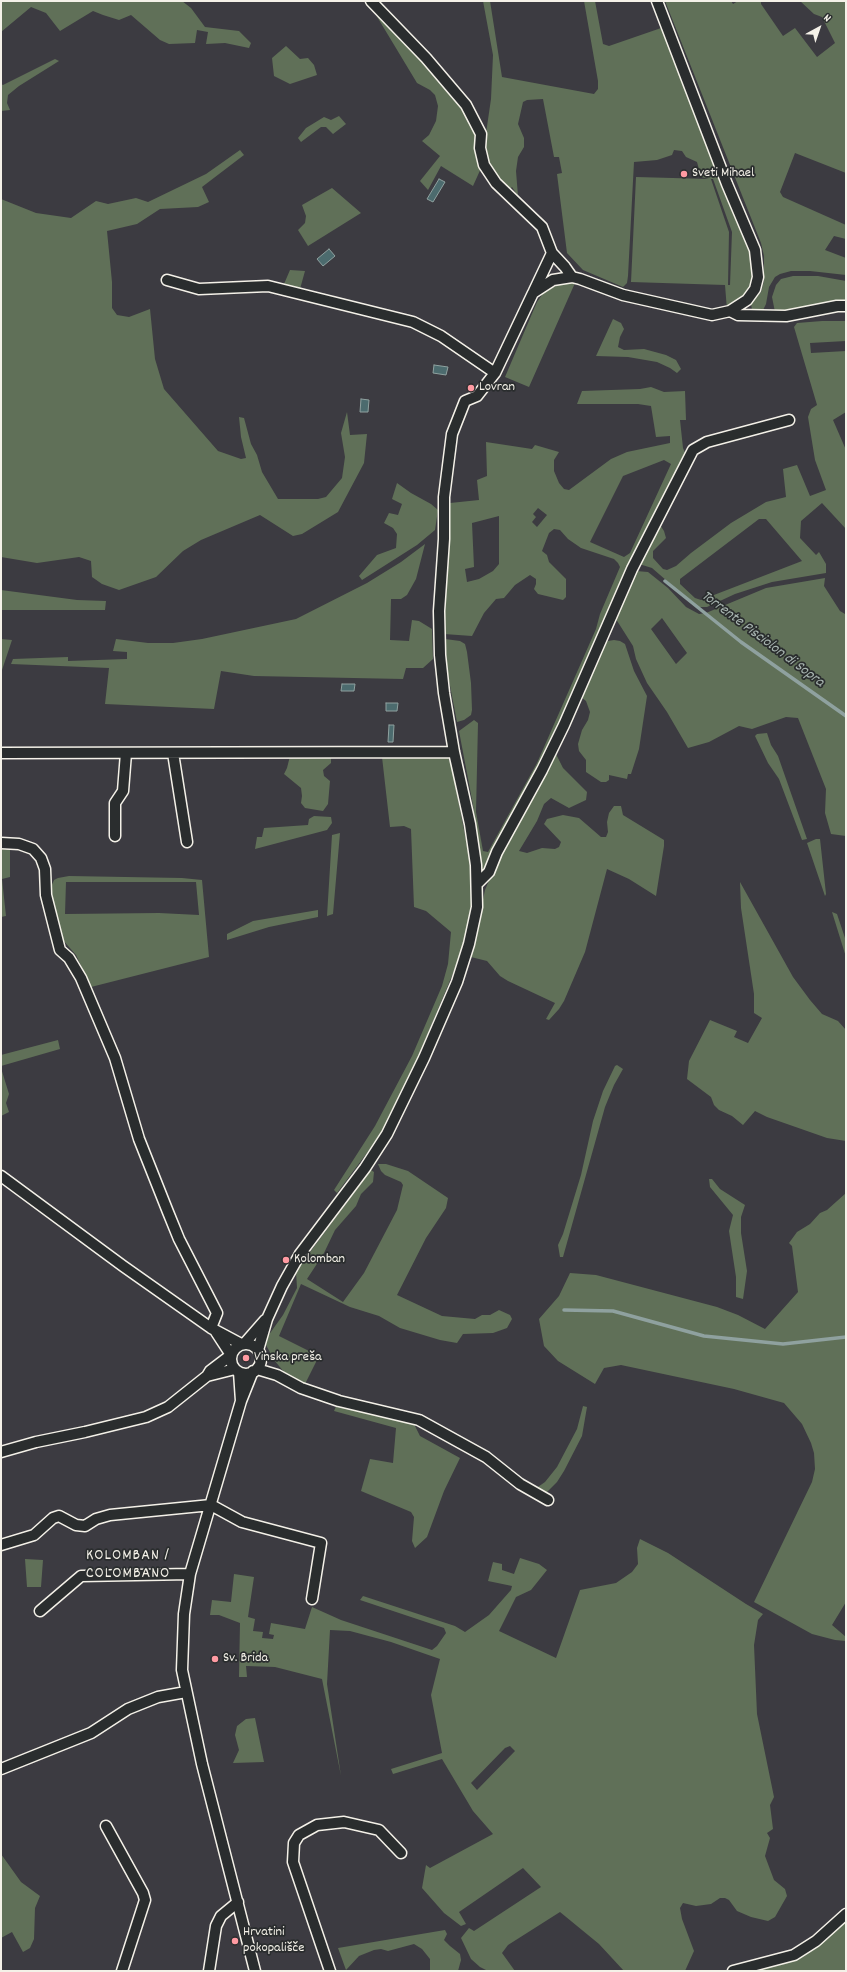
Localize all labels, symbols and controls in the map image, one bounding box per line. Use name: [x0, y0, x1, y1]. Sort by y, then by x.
north arrow: [799, 8, 839, 48]
text: N: [819, 11, 834, 27]
place label: Sveti Mihael: [692, 166, 754, 182]
marker: Sveti Mihael: [679, 169, 689, 179]
place label: Lovran: [479, 380, 515, 396]
marker: Lovran: [466, 383, 476, 393]
water label: Torrente Pisciolon di Sopra: [697, 588, 827, 692]
place label: Kolomban: [294, 1252, 345, 1268]
marker: Kolomban: [281, 1255, 291, 1265]
place label: Vinska preša: [254, 1350, 322, 1366]
marker: Vinska preša: [241, 1353, 251, 1363]
district label: KOLOMBAN / COLOMBANO: [86, 1547, 170, 1585]
place label: Sv. Brida: [223, 1651, 268, 1667]
marker: Sv. Brida: [210, 1654, 220, 1664]
place label: Hrvatini pokopališče: [243, 1925, 304, 1958]
marker: Hrvatini pokopališče: [230, 1936, 240, 1946]

